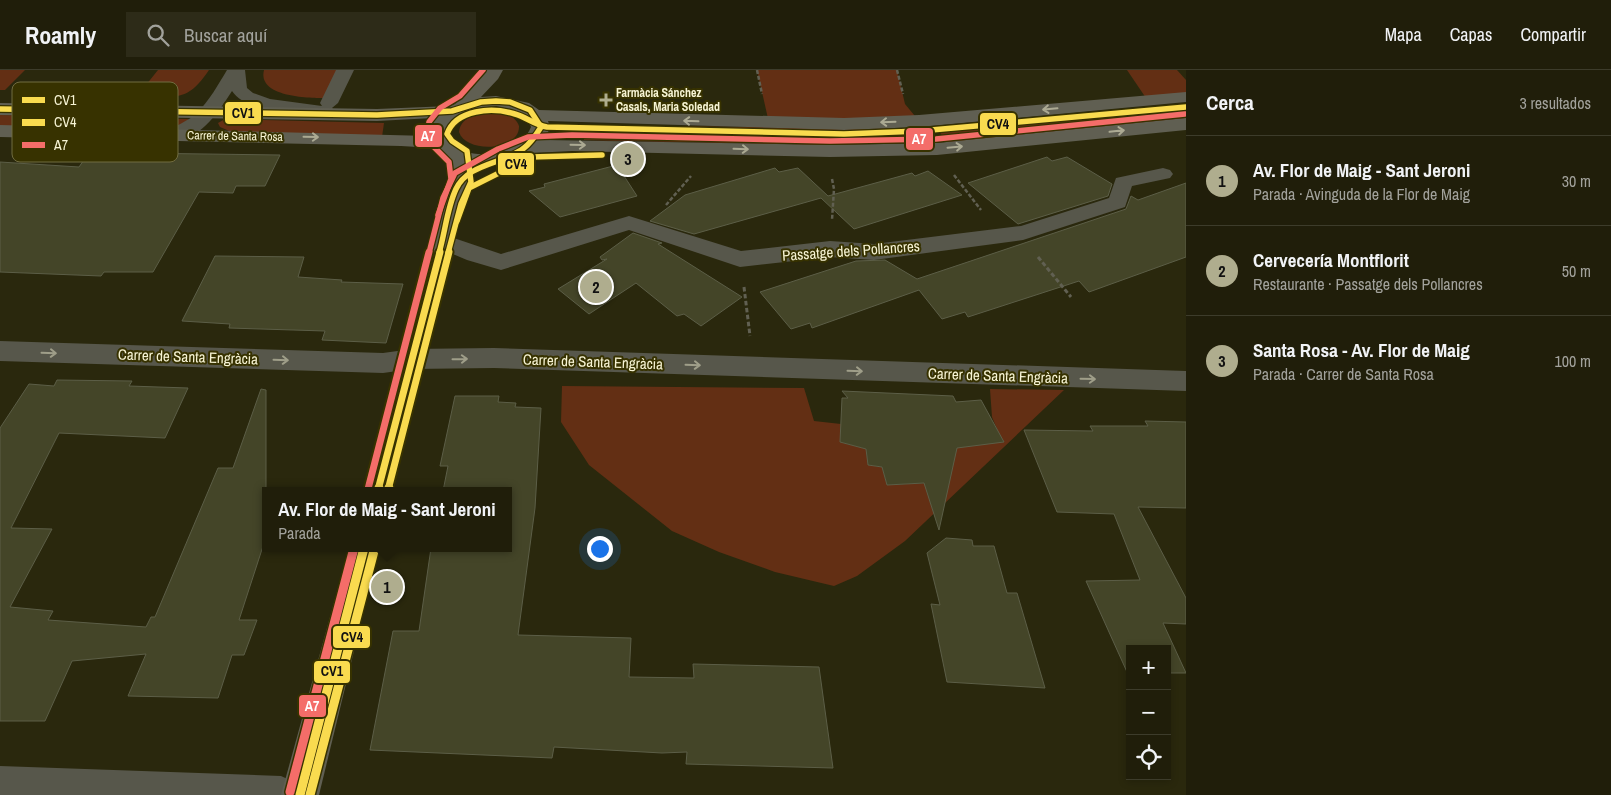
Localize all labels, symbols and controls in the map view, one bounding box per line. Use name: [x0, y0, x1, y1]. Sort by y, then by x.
search box: [126, 12, 476, 57]
text: Roamly: [25, 19, 96, 51]
icon: search: [144, 21, 172, 49]
text: Buscar aquí: [184, 22, 267, 48]
text: Mapa: [1385, 22, 1422, 47]
text: Capas: [1450, 22, 1492, 47]
text: Compartir: [1520, 22, 1586, 47]
legend: [12, 82, 178, 162]
place label: Farmàcia Sánchez Casals, Maria Soledad: [616, 85, 720, 115]
text: Cerca: [1206, 88, 1254, 117]
text: CV1: [54, 91, 77, 109]
text: 3 resultados: [1520, 92, 1591, 114]
marker: Farmàcia Sánchez Casals, Maria Soledad: [600, 94, 612, 106]
line badge: CV1: [224, 101, 262, 125]
text: CV1: [232, 104, 255, 122]
one-way arrow: [1043, 105, 1059, 114]
line badge: CV4: [979, 112, 1017, 136]
text: CV4: [54, 113, 77, 131]
text: CV4: [987, 115, 1010, 133]
one-way arrow: [683, 116, 700, 126]
one-way arrow: [881, 118, 897, 127]
line badge: A7: [414, 124, 443, 148]
one-way arrow: [1109, 126, 1125, 136]
street label: Carrer de Santa Rosa: [187, 127, 284, 145]
text: A7: [421, 127, 436, 145]
line badge: A7: [905, 127, 934, 151]
text: A7: [912, 130, 927, 148]
one-way arrow: [303, 133, 319, 142]
text: A7: [53, 136, 68, 154]
one-way arrow: [570, 140, 586, 150]
pin: 3: [612, 140, 644, 178]
one-way arrow: [947, 142, 963, 152]
one-way arrow: [732, 144, 748, 153]
line badge: CV4: [497, 152, 535, 176]
text: CV4: [505, 155, 528, 173]
text: Av. Flor de Maig - Sant Jeroni: [1253, 157, 1470, 183]
text: 1: [1218, 170, 1226, 192]
text: 30 m: [1562, 170, 1591, 192]
text: Parada · Avinguda de la Flor de Maig: [1253, 183, 1470, 205]
street label: Passatge dels Pollancres: [781, 235, 921, 266]
text: Cervecería Montflorit: [1253, 247, 1409, 273]
text: 2: [1218, 260, 1226, 282]
text: 50 m: [1562, 260, 1591, 282]
pin: 2: [580, 268, 612, 306]
text: Restaurante · Passatge dels Pollancres: [1253, 273, 1483, 295]
text: Santa Rosa - Av. Flor de Maig: [1253, 337, 1470, 363]
street label: Carrer de Santa Engràcia: [118, 344, 259, 369]
one-way arrow: [40, 348, 56, 358]
street label: Carrer de Santa Engràcia: [523, 349, 664, 374]
text: 3: [1218, 350, 1226, 372]
text: 100 m: [1555, 350, 1591, 372]
one-way arrow: [452, 354, 468, 364]
one-way arrow: [273, 355, 289, 364]
one-way arrow: [685, 361, 701, 370]
street label: Carrer de Santa Engràcia: [928, 363, 1069, 388]
text: Parada · Carrer de Santa Rosa: [1253, 363, 1434, 385]
one-way arrow: [846, 366, 863, 376]
one-way arrow: [1079, 374, 1095, 383]
popup: [262, 487, 512, 552]
text: Av. Flor de Maig - Sant Jeroni: [278, 496, 496, 522]
text: Parada: [278, 522, 321, 544]
your location: [587, 536, 613, 562]
pin: 1: [371, 568, 403, 606]
line badge: CV4: [332, 625, 371, 649]
text: CV4: [341, 628, 364, 646]
map controls: [1126, 645, 1171, 780]
button: +: [1126, 645, 1171, 690]
line badge: CV1: [313, 660, 351, 684]
text: CV1: [321, 662, 344, 680]
button: −: [1126, 690, 1171, 735]
line badge: A7: [298, 694, 327, 718]
text: A7: [305, 697, 320, 715]
button: locate: [1126, 735, 1171, 780]

